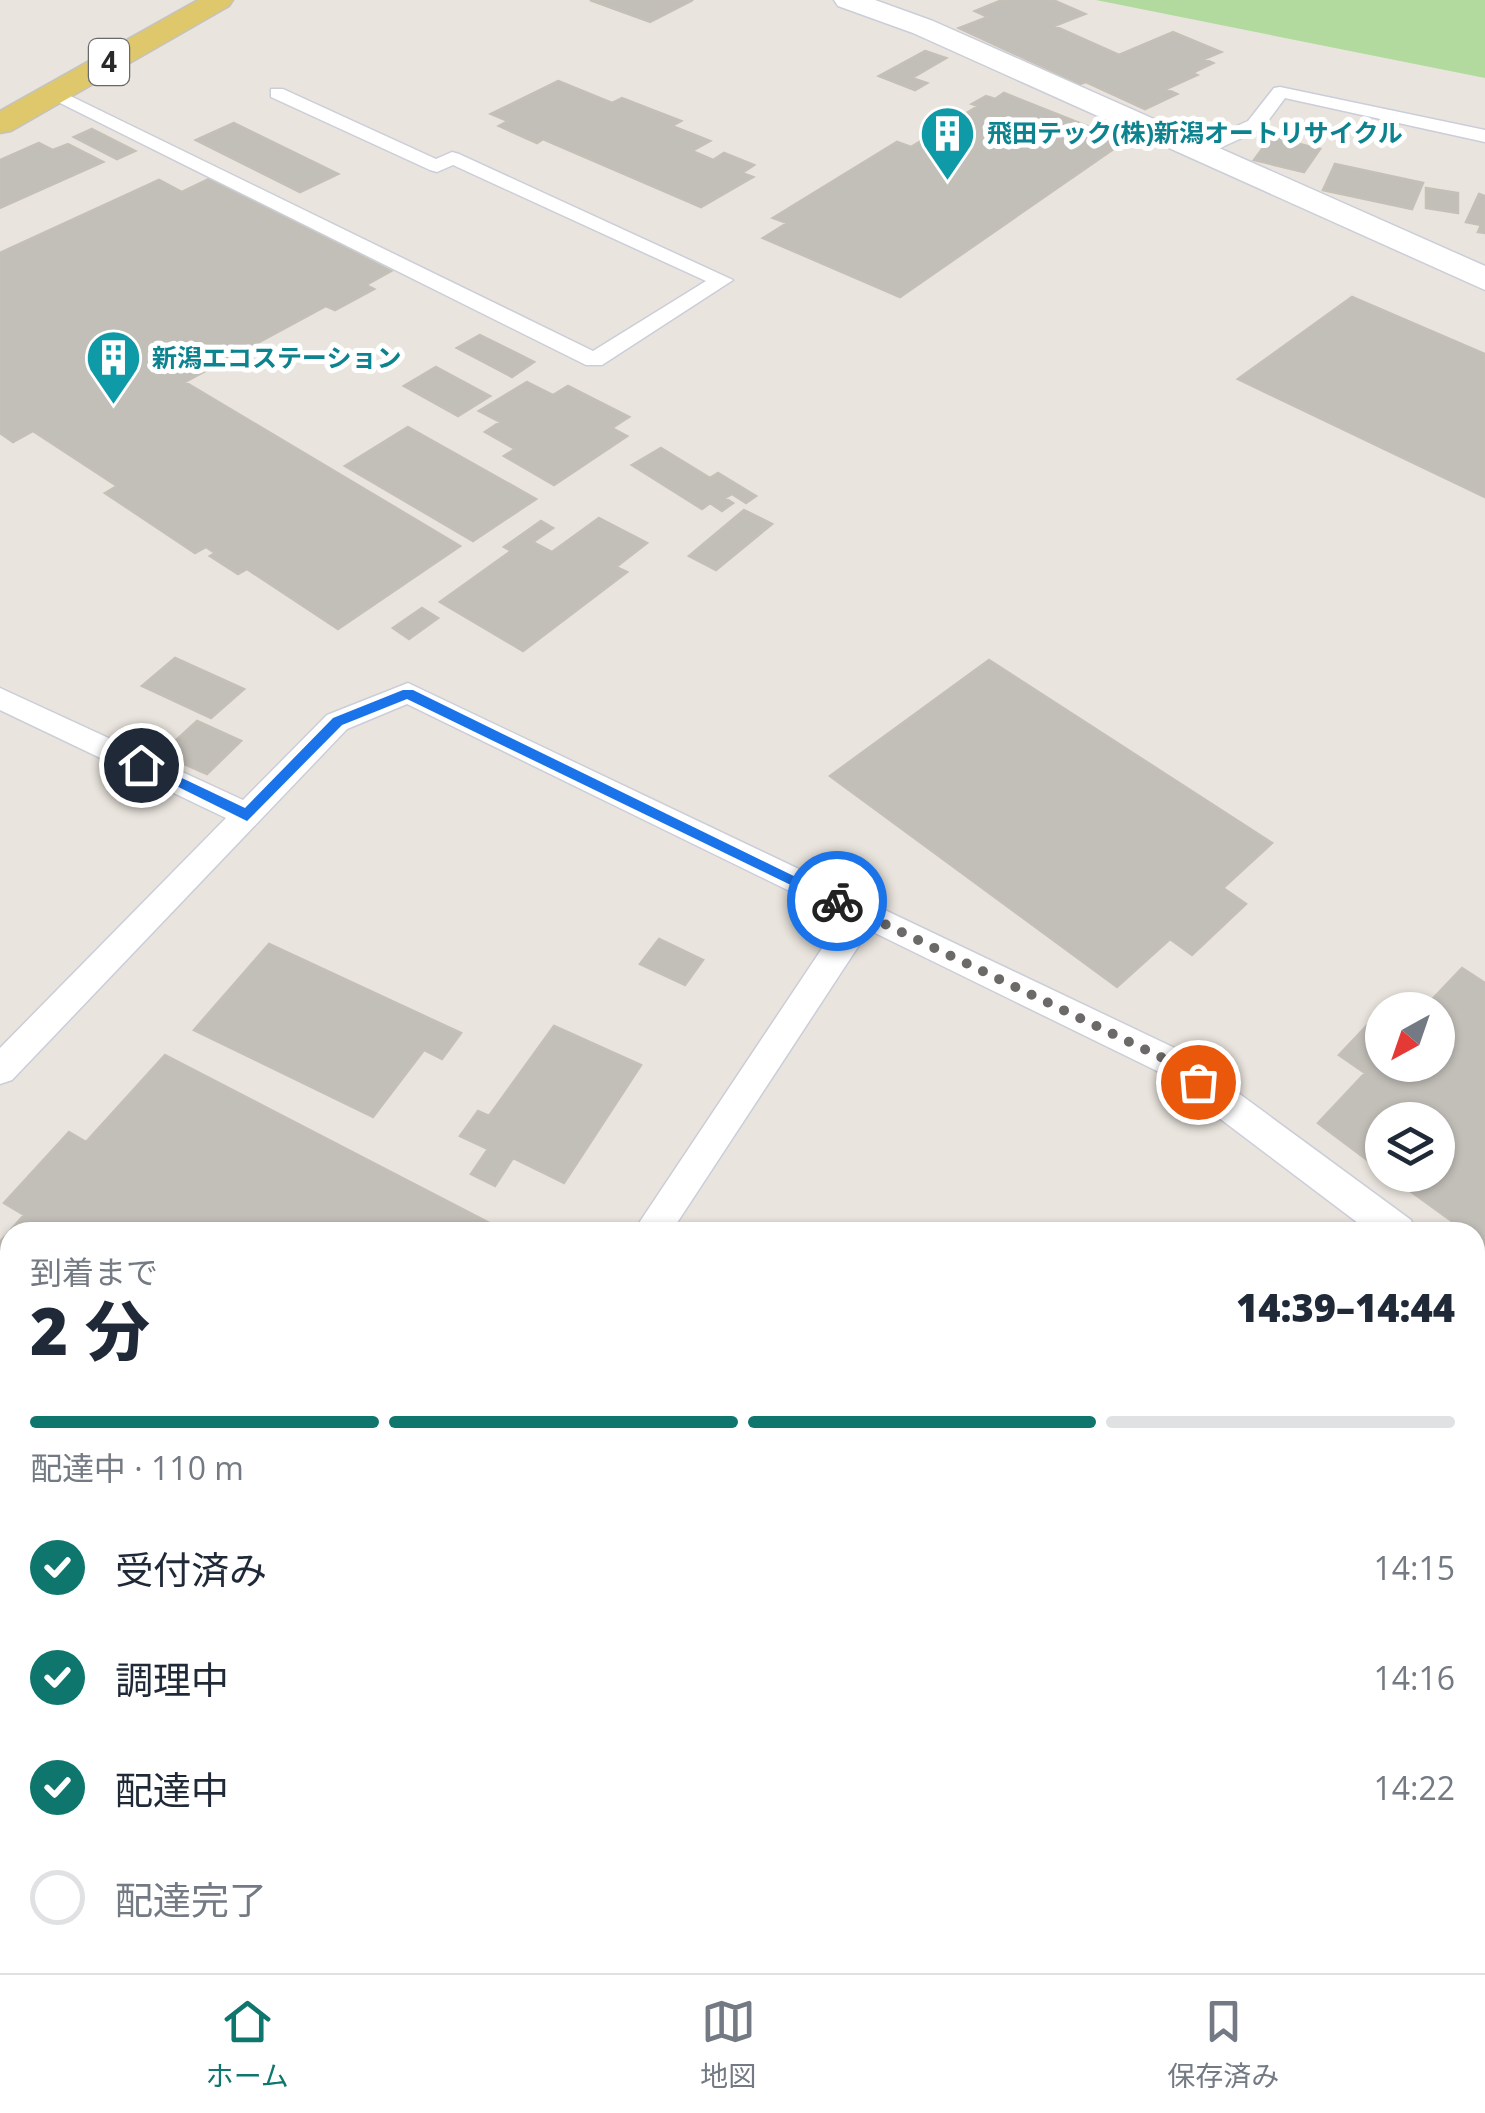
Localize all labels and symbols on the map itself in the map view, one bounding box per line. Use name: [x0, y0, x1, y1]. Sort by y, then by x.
road number: 4: [89, 39, 129, 85]
building icon: 飛田テック(株)新潟オートリサイクル: [918, 103, 978, 182]
place label: 飛田テック(株)新潟オートリサイクル: [987, 115, 1403, 149]
building icon: 新潟エコステーション: [83, 328, 143, 407]
place label: 新潟エコステーション: [152, 340, 402, 374]
pin: [99, 723, 184, 808]
courier: [787, 851, 887, 951]
north arrow: [1365, 992, 1455, 1082]
pin: [1156, 1040, 1241, 1125]

